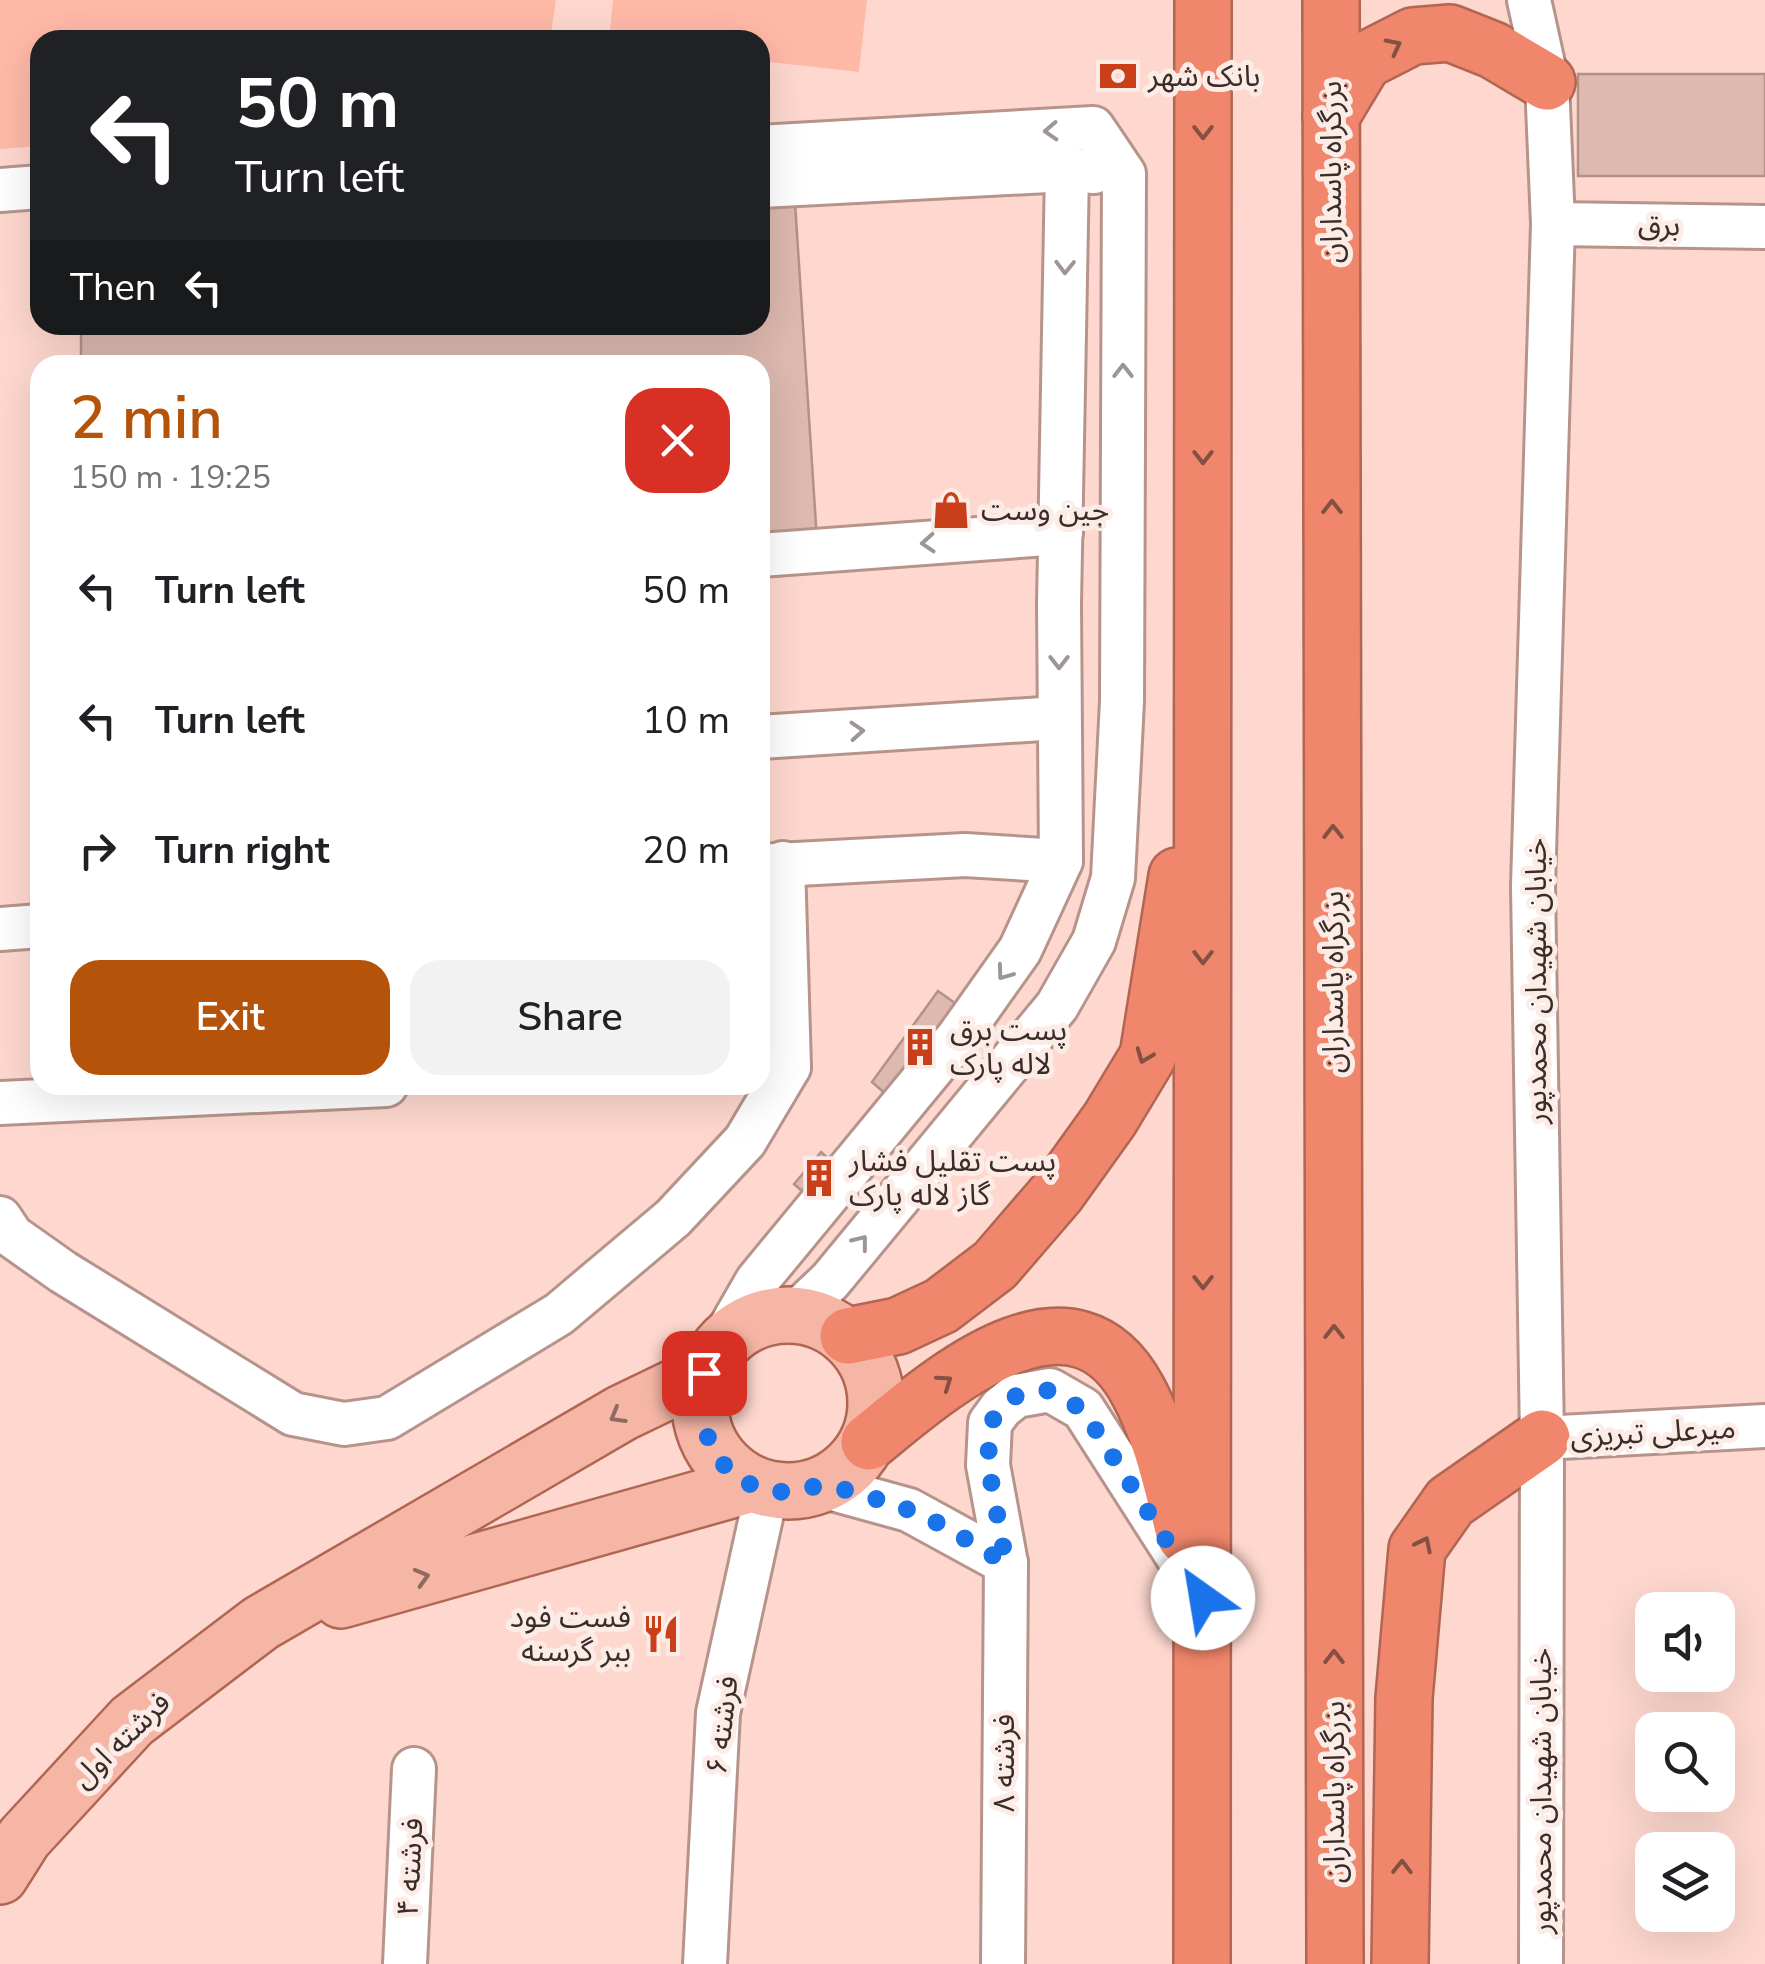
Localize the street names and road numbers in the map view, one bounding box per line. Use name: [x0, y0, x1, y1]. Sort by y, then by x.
street label: بزرگراه پاسداران: [1311, 81, 1352, 263]
street label: برق: [1637, 205, 1680, 246]
street label: خیابان شهیدان محمدپور: [1516, 838, 1557, 1125]
street label: بزرگراه پاسداران: [1313, 891, 1354, 1073]
street label: میرعلی تبریزی: [1569, 1408, 1737, 1457]
street label: خیابان شهیدان محمدپور: [1521, 1648, 1562, 1935]
street label: فرشته ۶: [696, 1674, 749, 1776]
street label: فرشته اول: [63, 1683, 180, 1798]
street label: بزرگراه پاسداران: [1314, 1701, 1355, 1883]
street label: فرشته ۸: [984, 1714, 1025, 1812]
street label: ۴ فرشته: [387, 1817, 434, 1917]

